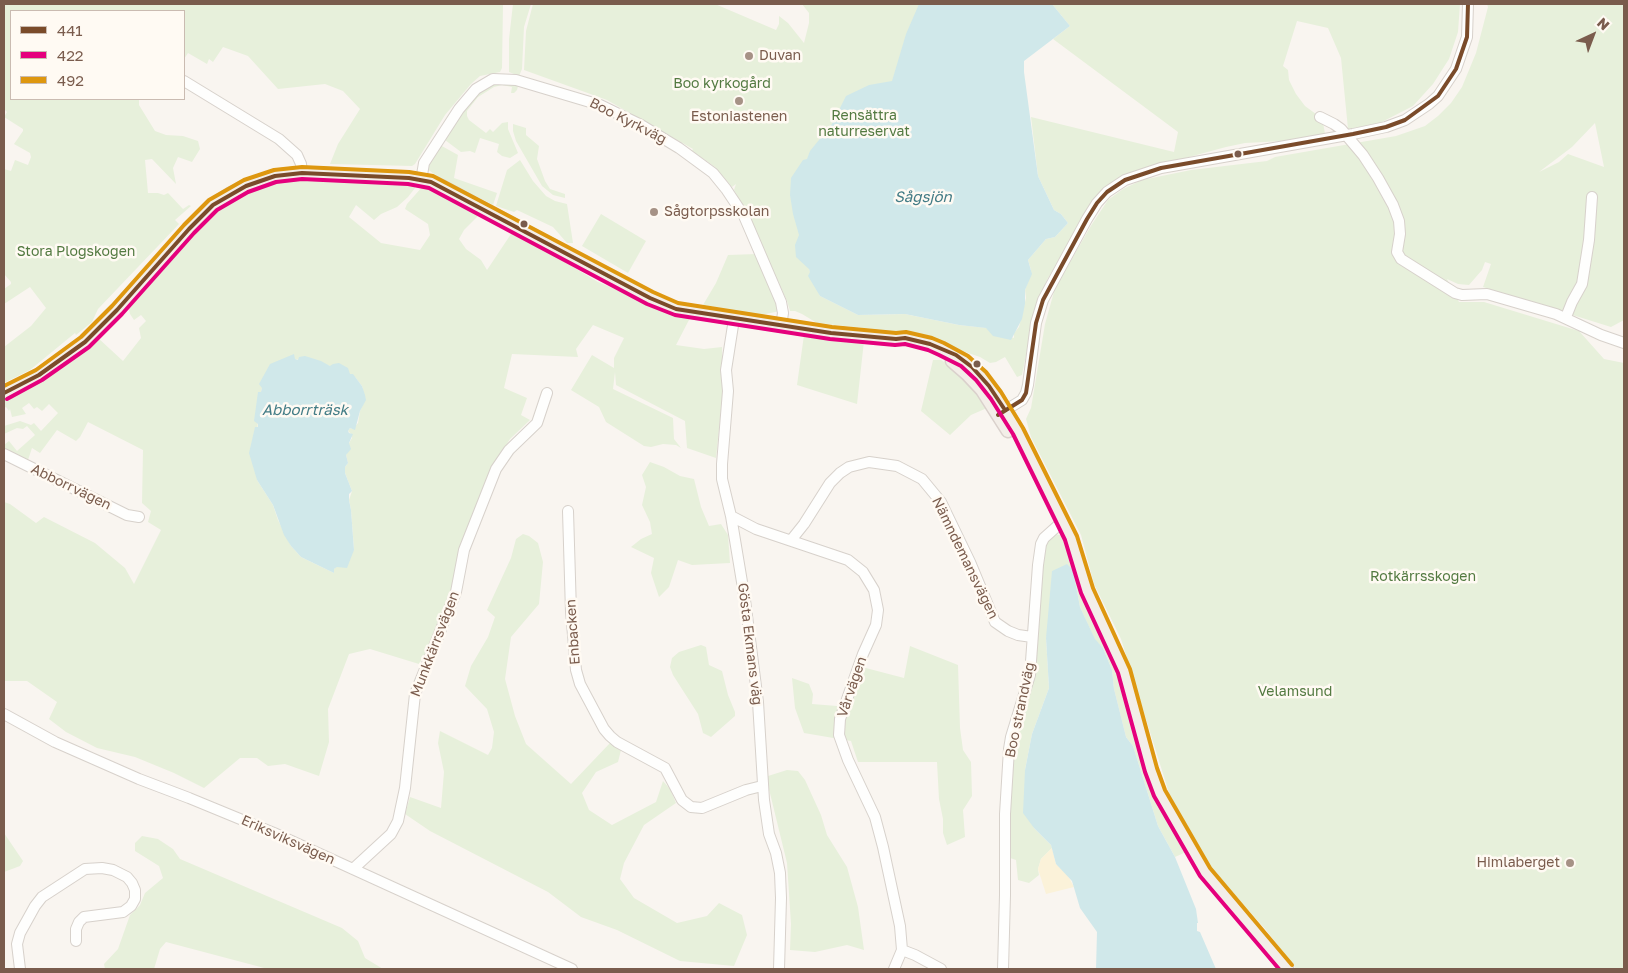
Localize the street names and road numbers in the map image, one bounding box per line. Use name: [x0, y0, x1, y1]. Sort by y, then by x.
street label: Boo Kyrkväg: [587, 94, 669, 148]
street label: Abborrvägen: [28, 460, 114, 514]
street label: Nämndemansvägen: [928, 494, 1002, 622]
street label: Gösta Ekmans väg: [734, 582, 766, 706]
street label: Munkkärrsvägen: [407, 589, 463, 699]
street label: Enbacken: [562, 599, 584, 665]
street label: Vårvägen: [834, 654, 870, 720]
street label: Boo strandväg: [1002, 661, 1038, 759]
street label: Eriksviksvägen: [239, 812, 337, 868]

